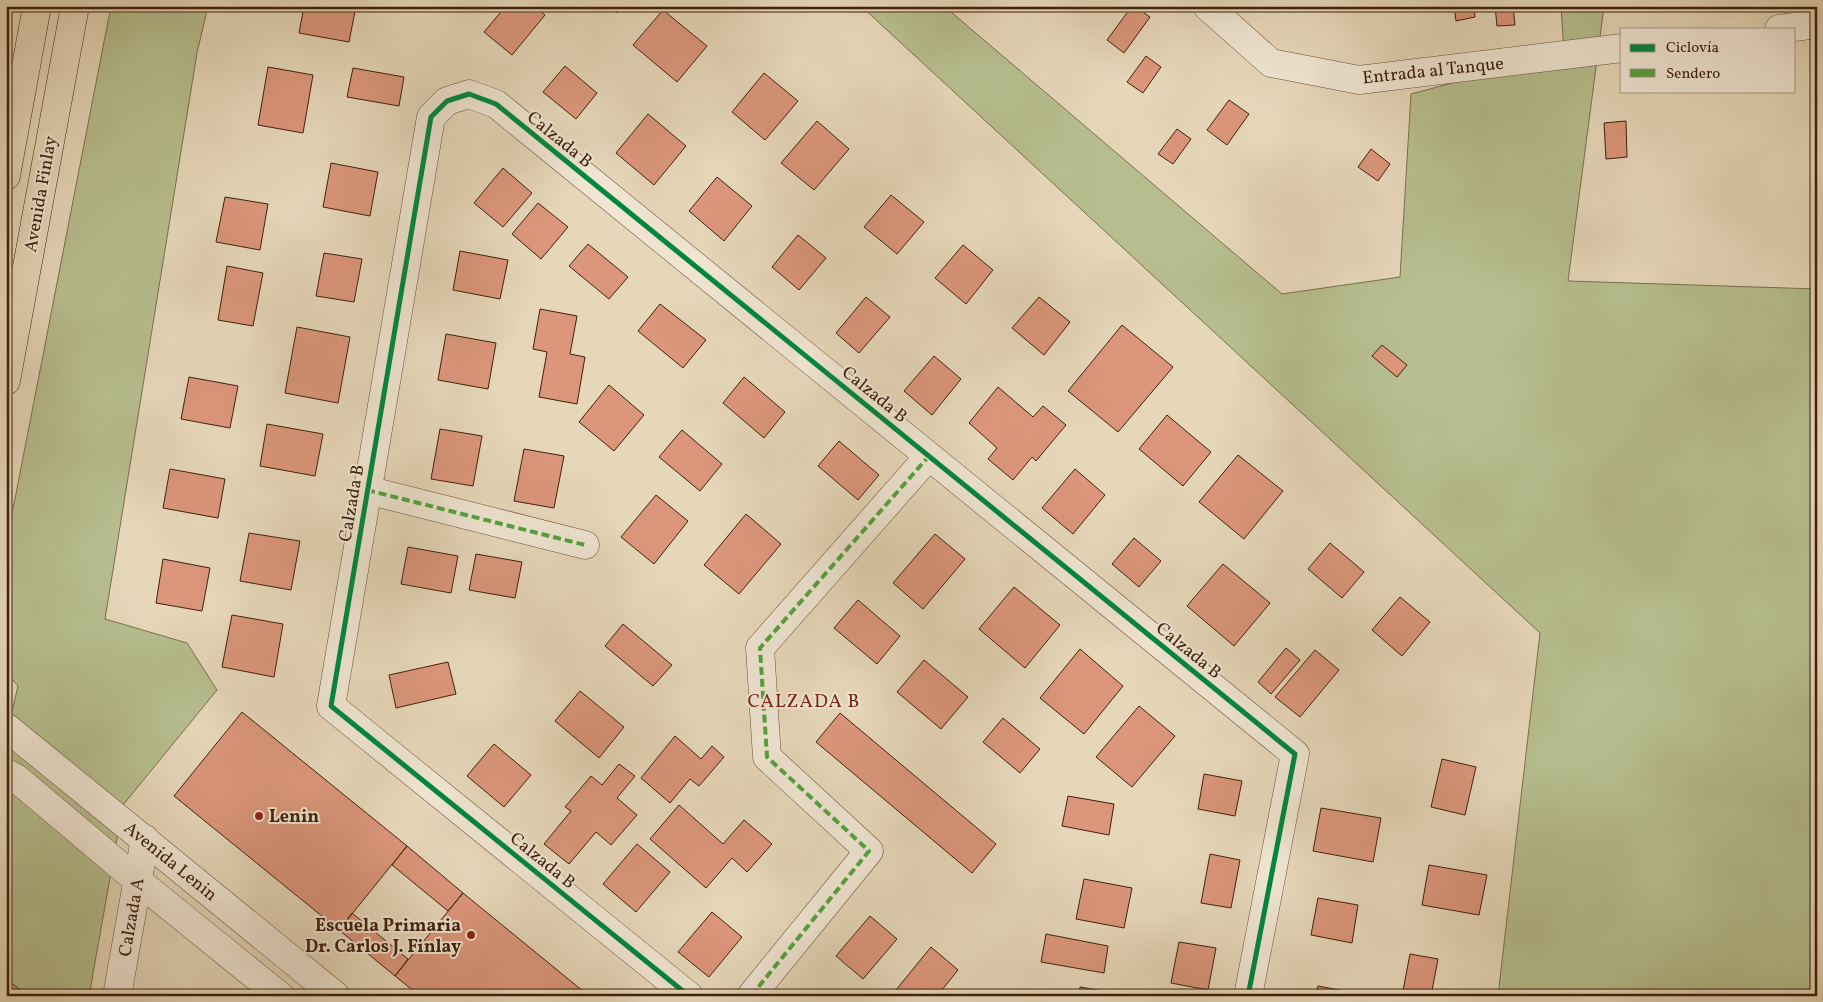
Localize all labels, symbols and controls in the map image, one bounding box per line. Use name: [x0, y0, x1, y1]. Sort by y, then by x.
legend: [1620, 28, 1796, 92]
text: Ciclovía: [1666, 38, 1719, 59]
street label: Entrada al Tanque: [1361, 52, 1505, 91]
text: Sendero: [1666, 64, 1720, 85]
street label: Calzada B: [521, 106, 597, 174]
street label: Avenida Finlay: [19, 134, 64, 254]
street label: Calzada B: [836, 361, 912, 429]
street label: Calzada B: [333, 463, 372, 544]
street label: Calzada B: [1150, 617, 1226, 685]
district label: CALZADA B: [748, 689, 860, 715]
place label: Lenin: [269, 805, 319, 830]
marker: Lenin: [253, 810, 265, 822]
street label: Avenida Lenin: [118, 817, 222, 908]
street label: Calzada B: [504, 827, 580, 895]
street label: Calzada A: [113, 876, 152, 959]
place label: Escuela Primaria Dr. Carlos J. Finlay: [305, 914, 461, 960]
marker: Escuela Primaria Dr. Carlos J. Finlay: [465, 929, 477, 941]

